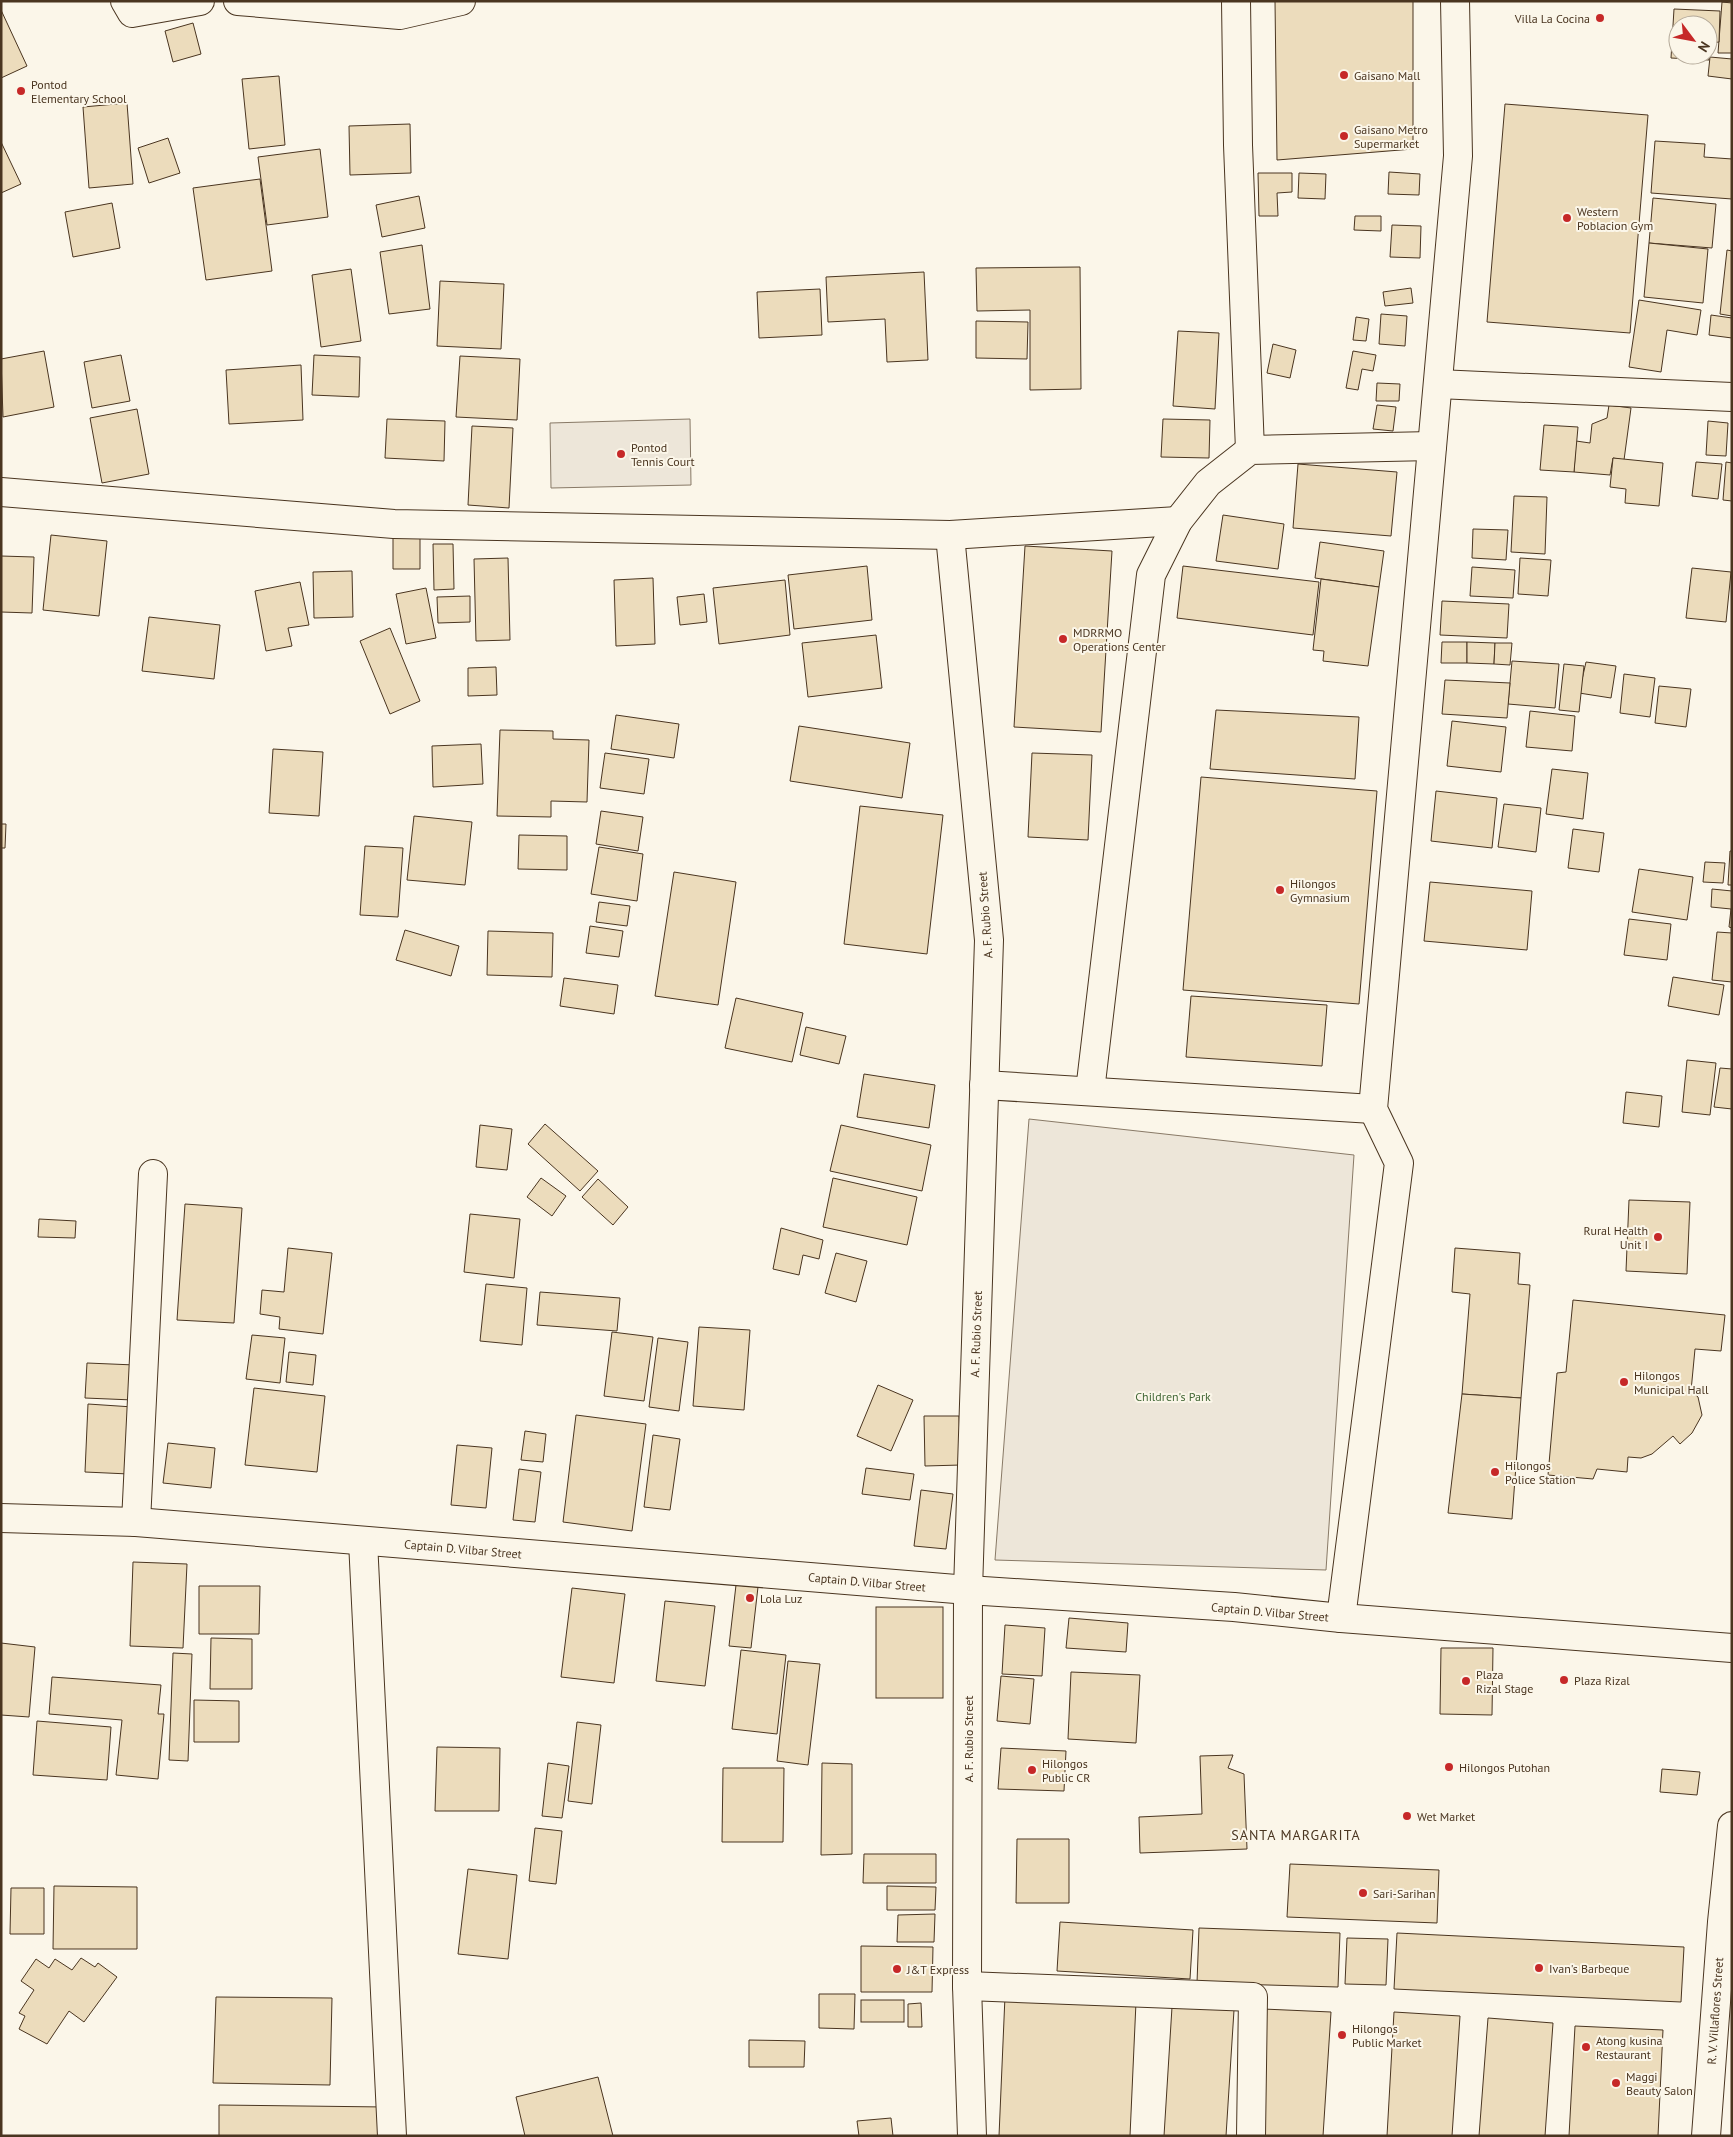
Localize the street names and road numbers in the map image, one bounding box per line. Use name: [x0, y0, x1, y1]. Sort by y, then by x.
street label: A. F. Rubio Street: [974, 871, 996, 959]
street label: A. F. Rubio Street: [967, 1290, 985, 1378]
street label: Captain D. Vilbar Street: [404, 1536, 522, 1562]
street label: Captain D. Vilbar Street: [808, 1569, 926, 1595]
street label: Captain D. Vilbar Street: [1211, 1599, 1329, 1625]
street label: A. F. Rubio Street: [961, 1696, 976, 1782]
street label: R. V. Villaflores Street: [1704, 1957, 1726, 2065]

